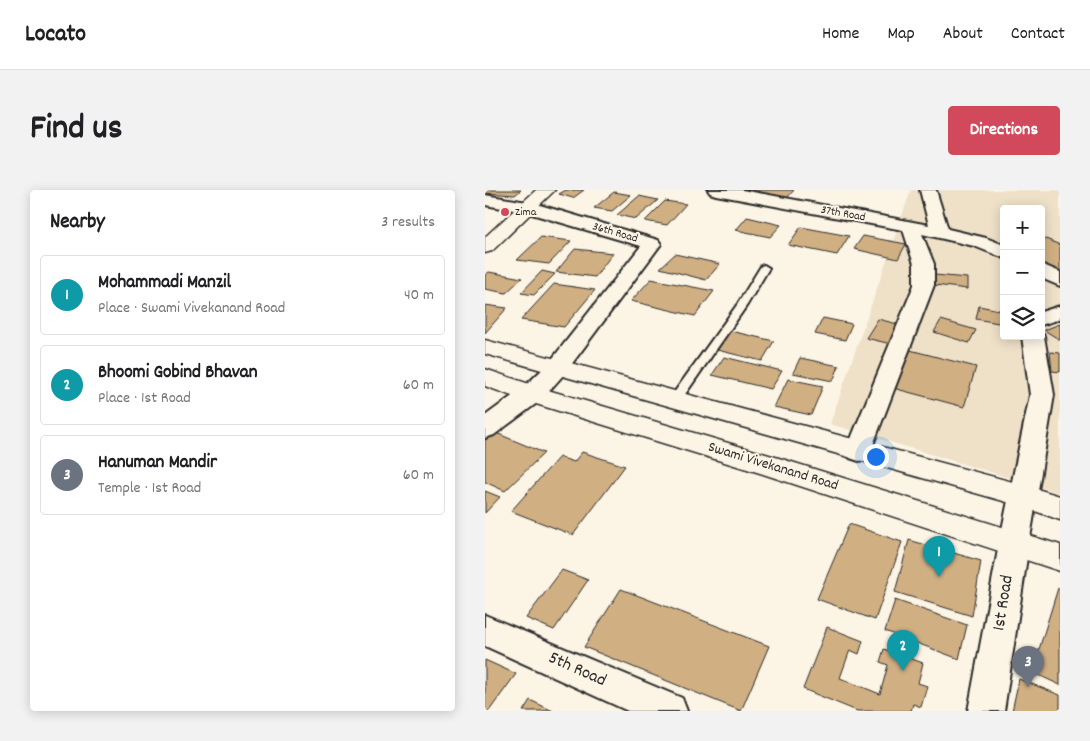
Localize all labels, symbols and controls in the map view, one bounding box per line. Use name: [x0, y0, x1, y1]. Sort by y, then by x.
text: Locato: [25, 18, 86, 52]
text: Home: [822, 22, 859, 47]
text: Map: [887, 22, 915, 47]
text: About: [943, 22, 983, 47]
text: Contact: [1011, 22, 1065, 47]
text: Find us: [30, 105, 122, 155]
button: Directions: [948, 106, 1060, 155]
street label: 37th Road: [819, 202, 867, 226]
place label: Zima: [515, 204, 537, 221]
map controls: [1000, 205, 1045, 340]
button: +: [1000, 205, 1045, 250]
marker: Zima: [499, 206, 511, 218]
text: Nearby: [50, 208, 105, 238]
text: 3 results: [381, 211, 435, 234]
street label: 36th Road: [590, 218, 640, 248]
button: −: [1000, 250, 1045, 295]
text: Mohammadi Manzil: [98, 270, 231, 297]
text: 1: [65, 284, 69, 307]
text: 40 m: [404, 284, 434, 307]
button: layers: [1000, 295, 1045, 340]
text: Place · Swami Vivekanand Road: [98, 297, 285, 320]
text: Bhoomi Gobind Bhavan: [98, 360, 258, 387]
text: 2: [64, 374, 71, 397]
text: 60 m: [403, 374, 434, 397]
text: Place · 1st Road: [98, 387, 191, 410]
street label: Swami Vivekanand Road: [705, 437, 841, 497]
your location: [863, 444, 889, 470]
text: Hanuman Mandir: [98, 450, 217, 477]
text: 3: [63, 464, 71, 487]
text: 60 m: [403, 464, 434, 487]
text: Temple · 1st Road: [98, 477, 201, 500]
pin: 1: [923, 536, 955, 577]
street label: 1st Road: [987, 573, 1021, 633]
pin: 2: [887, 630, 919, 671]
street label: 5th Road: [544, 646, 610, 694]
pin: 3: [1012, 646, 1044, 687]

